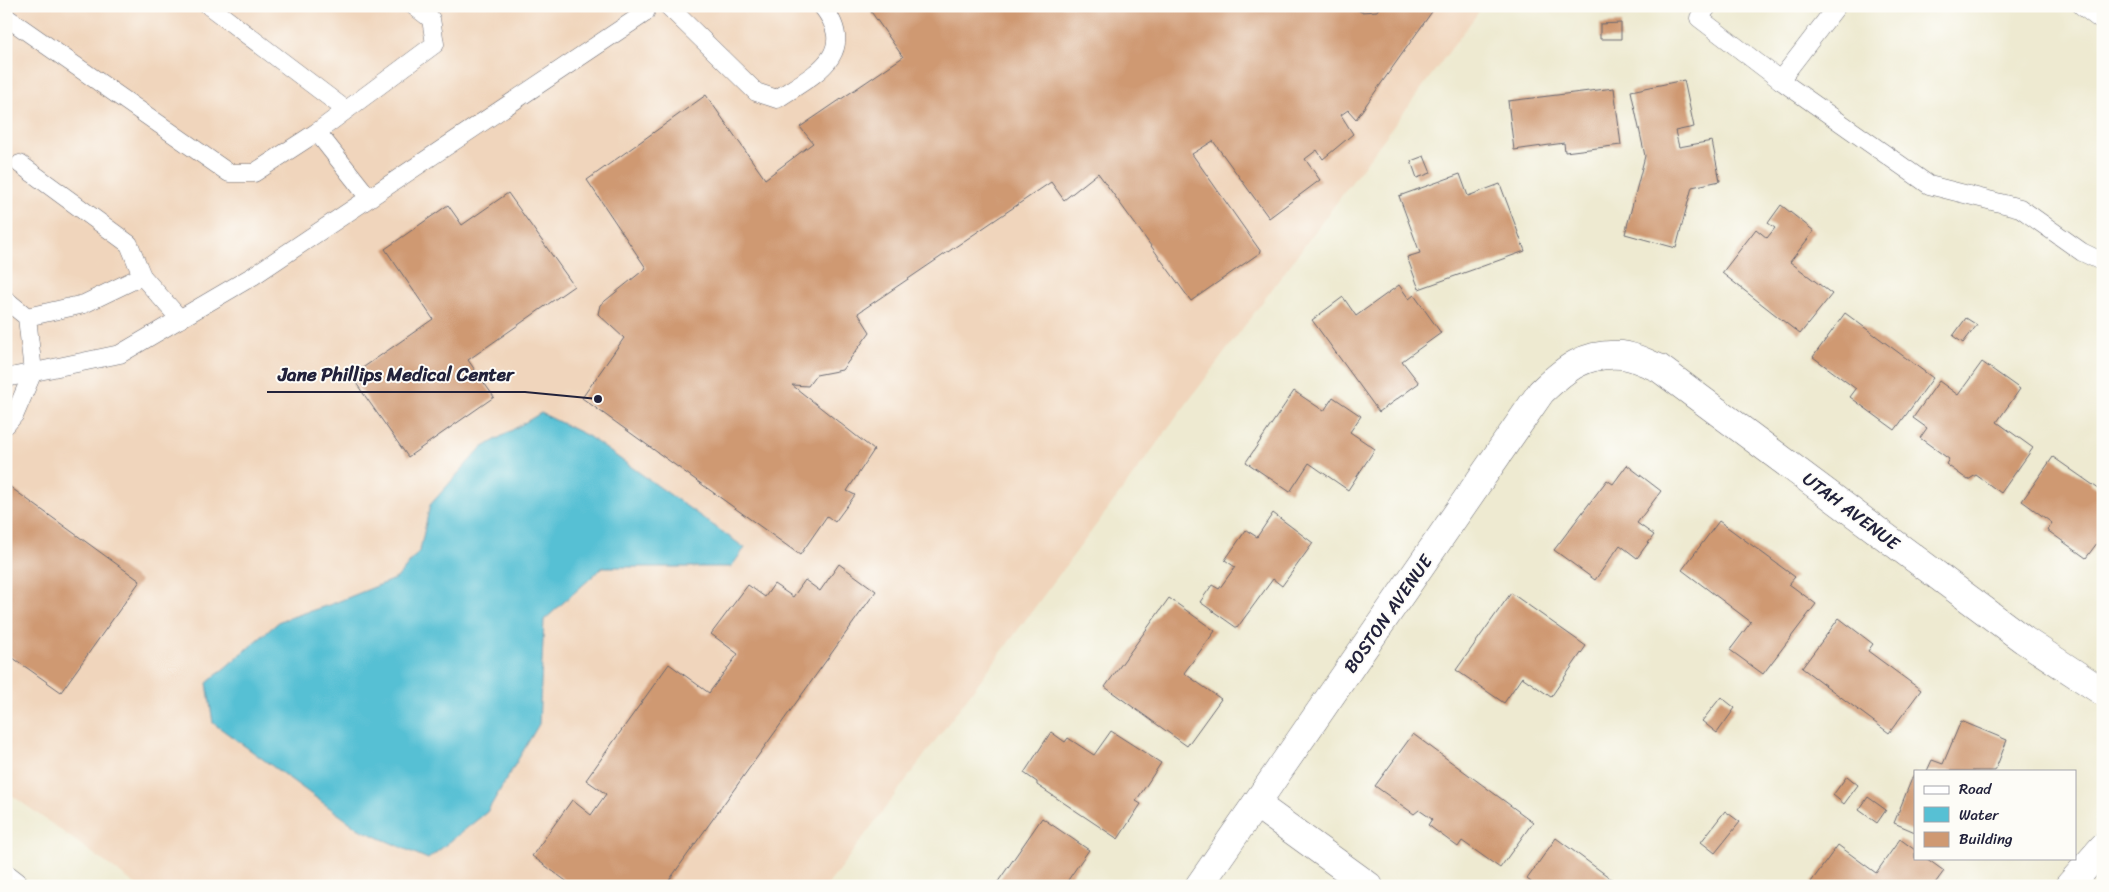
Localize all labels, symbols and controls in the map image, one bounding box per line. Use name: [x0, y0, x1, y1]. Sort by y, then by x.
callout: Jane Phillips Medical Center: [267, 358, 525, 392]
text: Jane Phillips Medical Center: [277, 358, 515, 391]
street label: UTAH AVENUE: [1795, 463, 1908, 559]
street label: BOSTON AVENUE: [1335, 547, 1442, 680]
legend: [1914, 770, 2076, 860]
text: Road: [1959, 776, 1992, 802]
text: Water: [1959, 802, 1999, 828]
text: Building: [1959, 826, 2013, 852]

